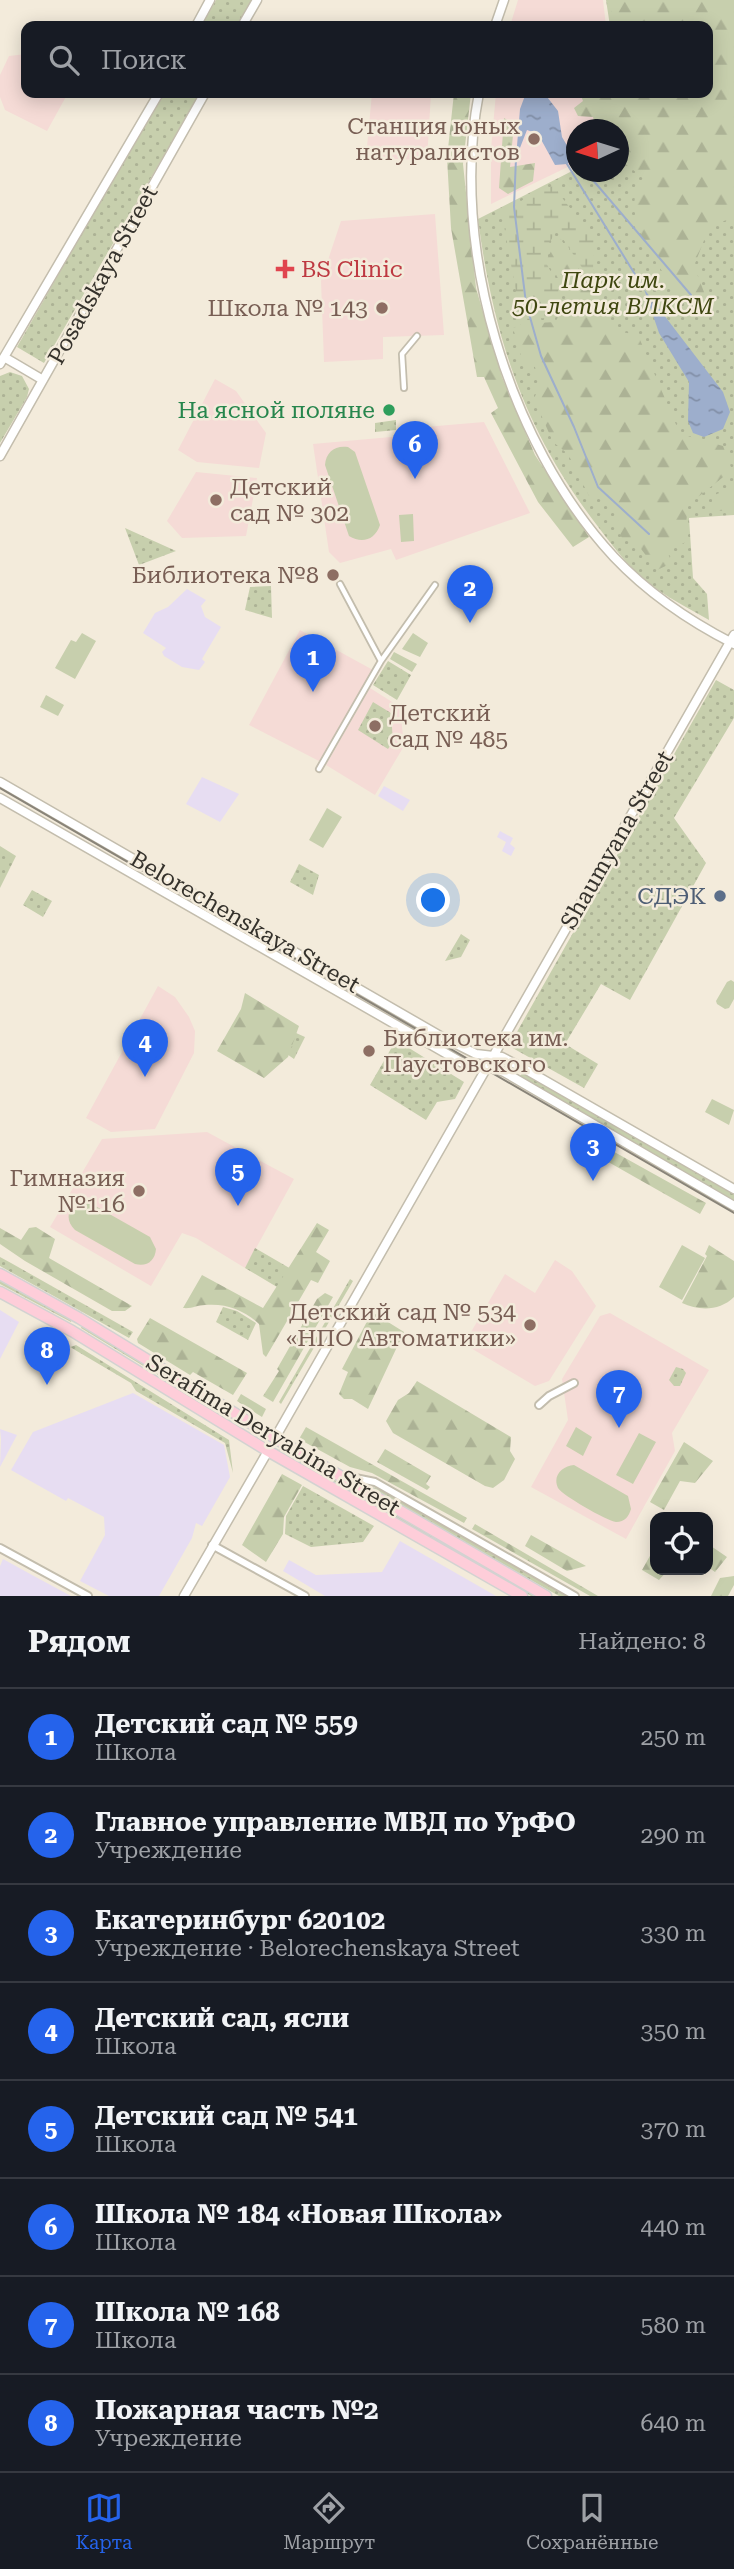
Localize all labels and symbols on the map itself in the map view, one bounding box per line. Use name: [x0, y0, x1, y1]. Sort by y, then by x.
place label: Станция юных натуралистов: [347, 113, 521, 166]
north arrow: [566, 119, 629, 182]
marker: Станция юных натуралистов: [526, 131, 542, 147]
street label: Posadskaya Street: [43, 181, 164, 369]
place label: BS Clinic: [301, 256, 403, 283]
marker: BS Clinic: [275, 259, 295, 279]
park label: Парк им. 50-летия ВЛКСМ: [511, 267, 715, 320]
place label: Школа № 143: [207, 295, 368, 322]
marker: Школа № 143: [374, 300, 390, 316]
place label: На ясной поляне: [177, 397, 375, 424]
marker: На ясной поляне: [381, 402, 397, 418]
pin: 6: [392, 421, 438, 479]
place label: Детский сад № 302: [230, 474, 349, 527]
marker: Детский сад № 302: [208, 492, 224, 508]
place label: Библиотека №8: [132, 562, 319, 589]
pin: 2: [447, 565, 493, 623]
marker: Библиотека №8: [325, 567, 341, 583]
pin: 1: [290, 634, 336, 692]
place label: Детский сад № 485: [389, 700, 508, 753]
marker: Детский сад № 485: [367, 718, 383, 734]
street label: Shaumyana Street: [555, 746, 679, 934]
street label: Belorechenskaya Street: [126, 845, 365, 999]
your location: [416, 883, 450, 917]
place label: СДЭК: [637, 883, 706, 910]
marker: СДЭК: [712, 888, 728, 904]
pin: 4: [122, 1019, 168, 1077]
place label: Библиотека им. Паустовского: [383, 1025, 568, 1078]
marker: Библиотека им. Паустовского: [361, 1043, 377, 1059]
pin: 3: [570, 1123, 616, 1181]
pin: 5: [215, 1148, 261, 1206]
place label: Гимназия №116: [10, 1165, 125, 1218]
marker: Гимназия №116: [131, 1183, 147, 1199]
place label: Детский сад № 534 «НПО Автоматики»: [286, 1299, 516, 1352]
marker: Детский сад № 534 «НПО Автоматики»: [522, 1317, 538, 1333]
pin: 8: [24, 1327, 70, 1385]
street label: Serafima Deryabina Street: [141, 1348, 405, 1522]
pin: 7: [596, 1370, 642, 1428]

